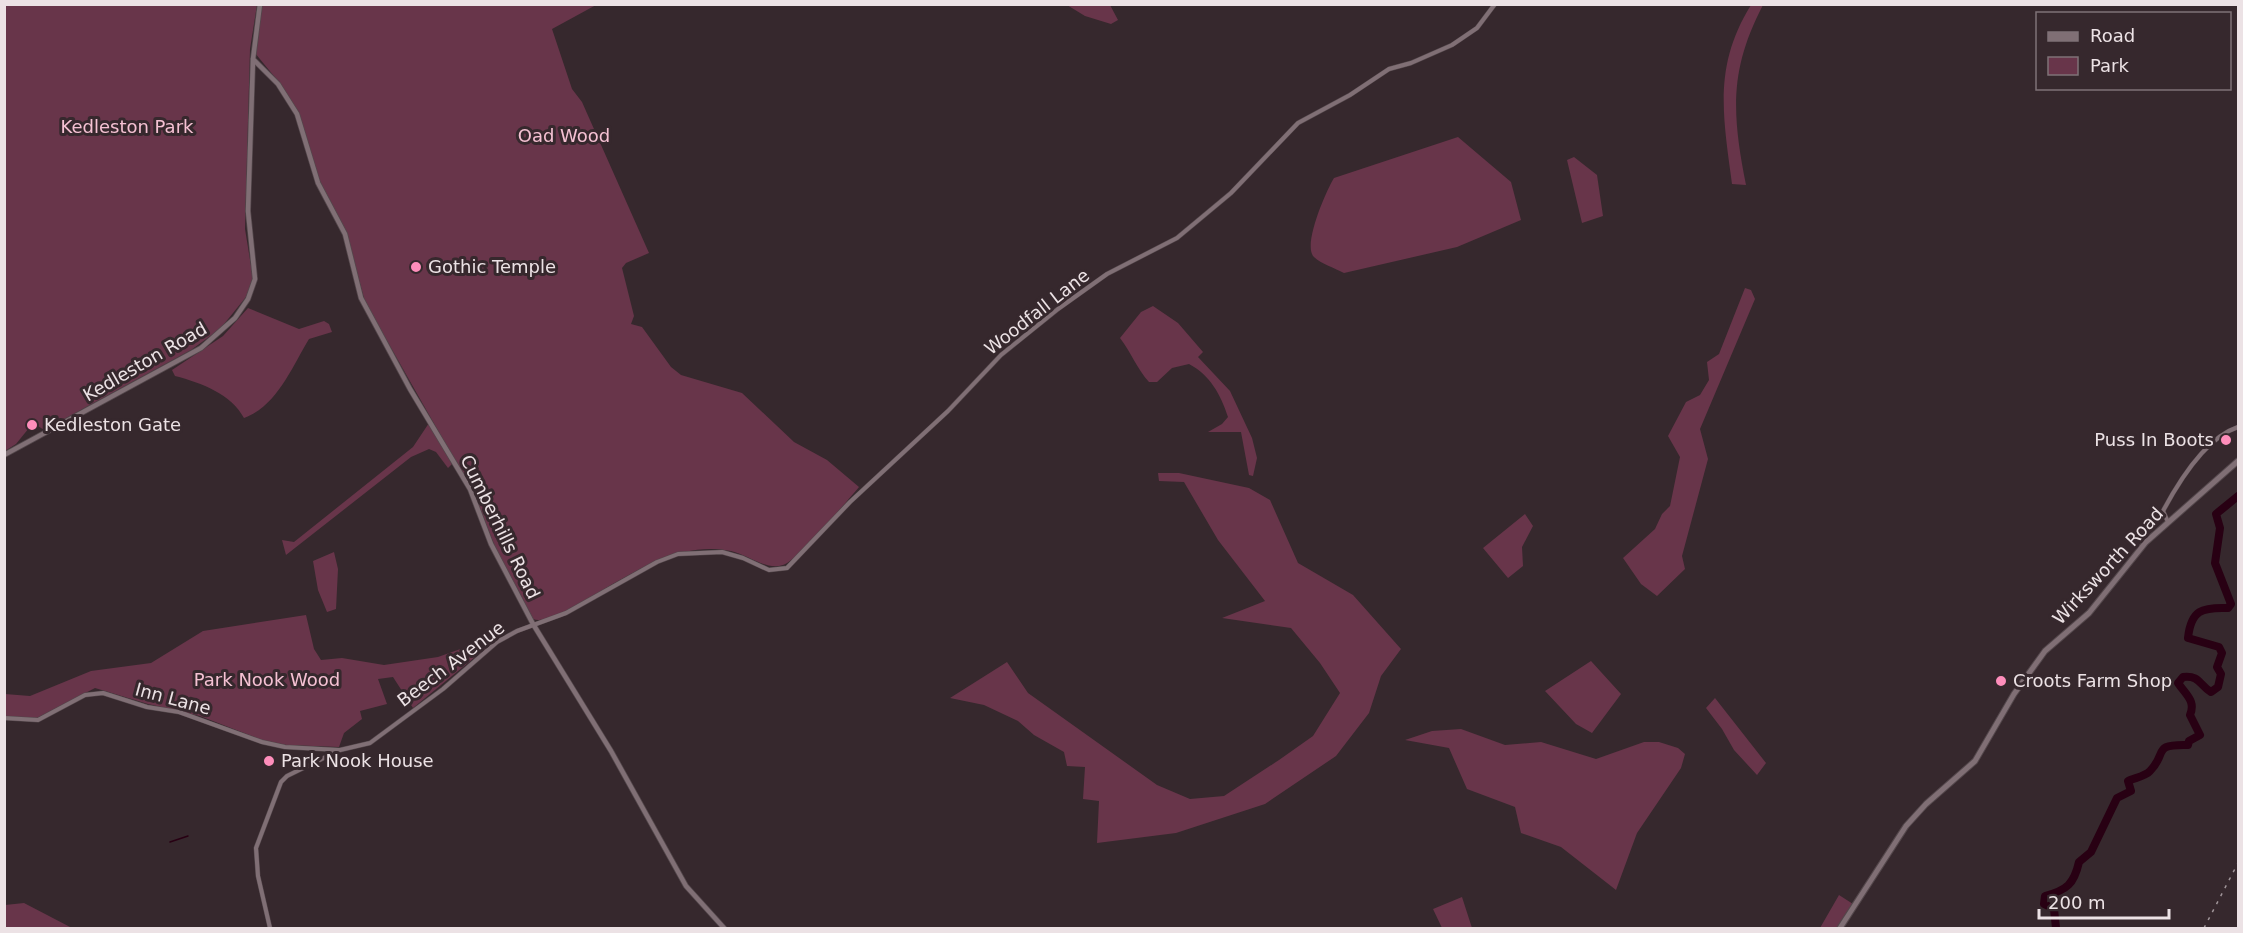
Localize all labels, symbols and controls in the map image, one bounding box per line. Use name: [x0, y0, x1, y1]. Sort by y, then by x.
legend: [2036, 12, 2231, 90]
text: Road: [2090, 25, 2135, 46]
text: Park: [2090, 55, 2129, 76]
park label: Kedleston Park: [61, 116, 194, 137]
park label: Oad Wood: [518, 125, 610, 146]
place label: Gothic Temple: [428, 256, 556, 277]
marker: Gothic Temple: [409, 260, 423, 274]
street label: Woodfall Lane: [980, 264, 1093, 359]
street label: Kedleston Road: [79, 318, 210, 405]
place label: Kedleston Gate: [44, 414, 181, 435]
marker: Kedleston Gate: [25, 418, 39, 432]
place label: Puss In Boots: [2094, 429, 2214, 450]
marker: Puss In Boots: [2219, 433, 2233, 447]
street label: Cumberhills Road: [456, 451, 544, 602]
street label: Wirksworth Road: [2048, 503, 2167, 628]
street label: Beech Avenue: [393, 617, 508, 711]
park label: Park Nook Wood: [194, 669, 340, 690]
place label: Croots Farm Shop: [2013, 670, 2172, 691]
marker: Croots Farm Shop: [1994, 674, 2008, 688]
street label: Inn Lane: [133, 678, 213, 719]
place label: Park Nook House: [281, 750, 434, 771]
marker: Park Nook House: [262, 754, 276, 768]
scale bar: [2039, 882, 2170, 920]
text: 200 m: [2048, 892, 2106, 913]

